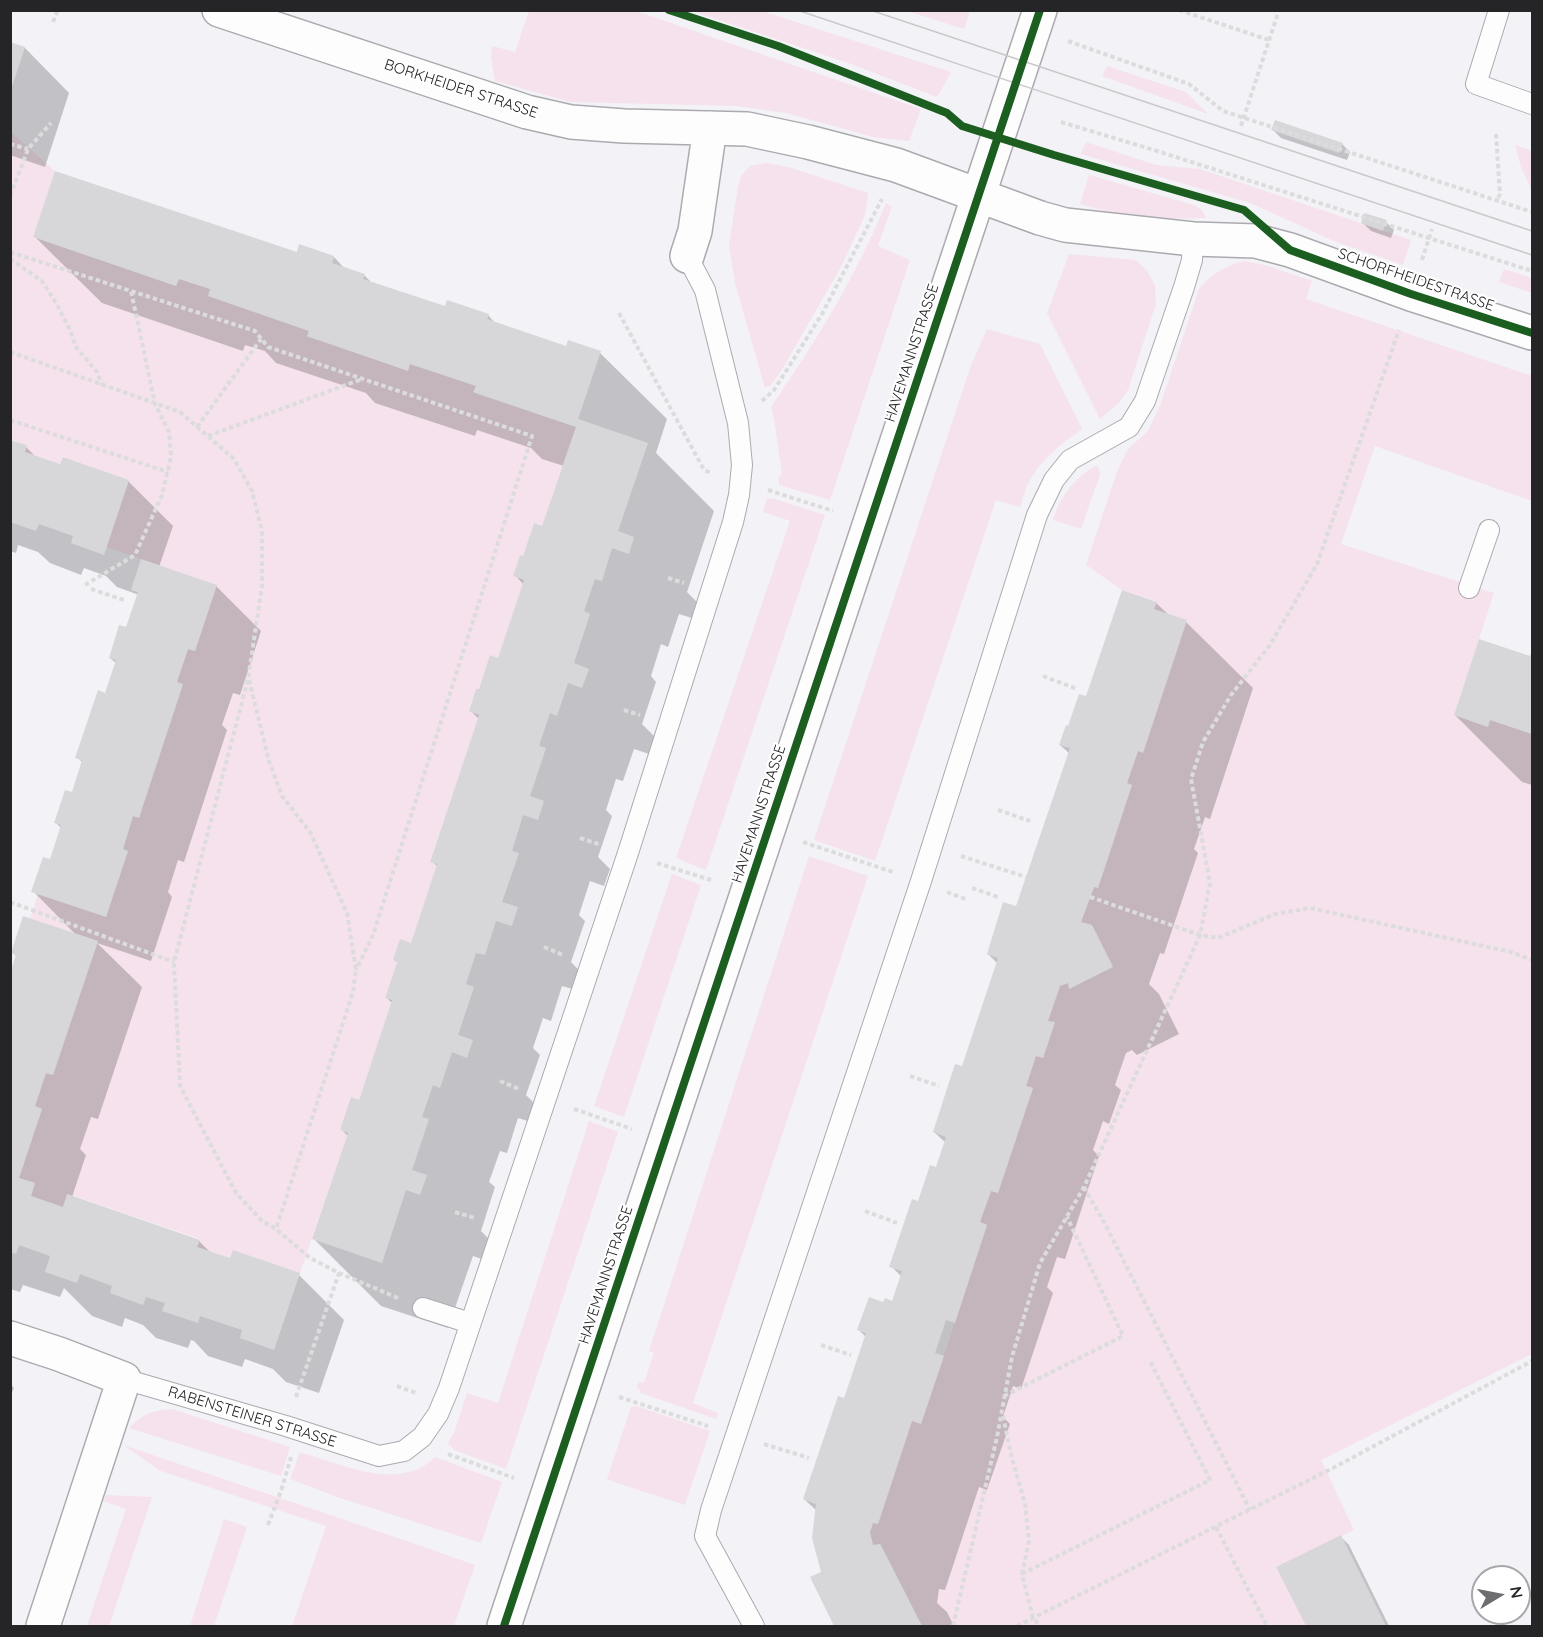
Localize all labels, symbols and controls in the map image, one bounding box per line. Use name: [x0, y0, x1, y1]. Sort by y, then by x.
street label: BORKHEIDER STRASSE: [382, 56, 540, 122]
street label: SCHORFHEIDESTRASSE: [1336, 245, 1496, 315]
street label: HAVEMANNSTRASSE: [881, 282, 943, 424]
street label: HAVEMANNSTRASSE: [728, 743, 790, 885]
street label: HAVEMANNSTRASSE: [575, 1204, 637, 1346]
street label: RABENSTEINER STRASSE: [166, 1383, 338, 1451]
north arrow: [1471, 1565, 1531, 1625]
text: N: [1506, 1585, 1528, 1600]

